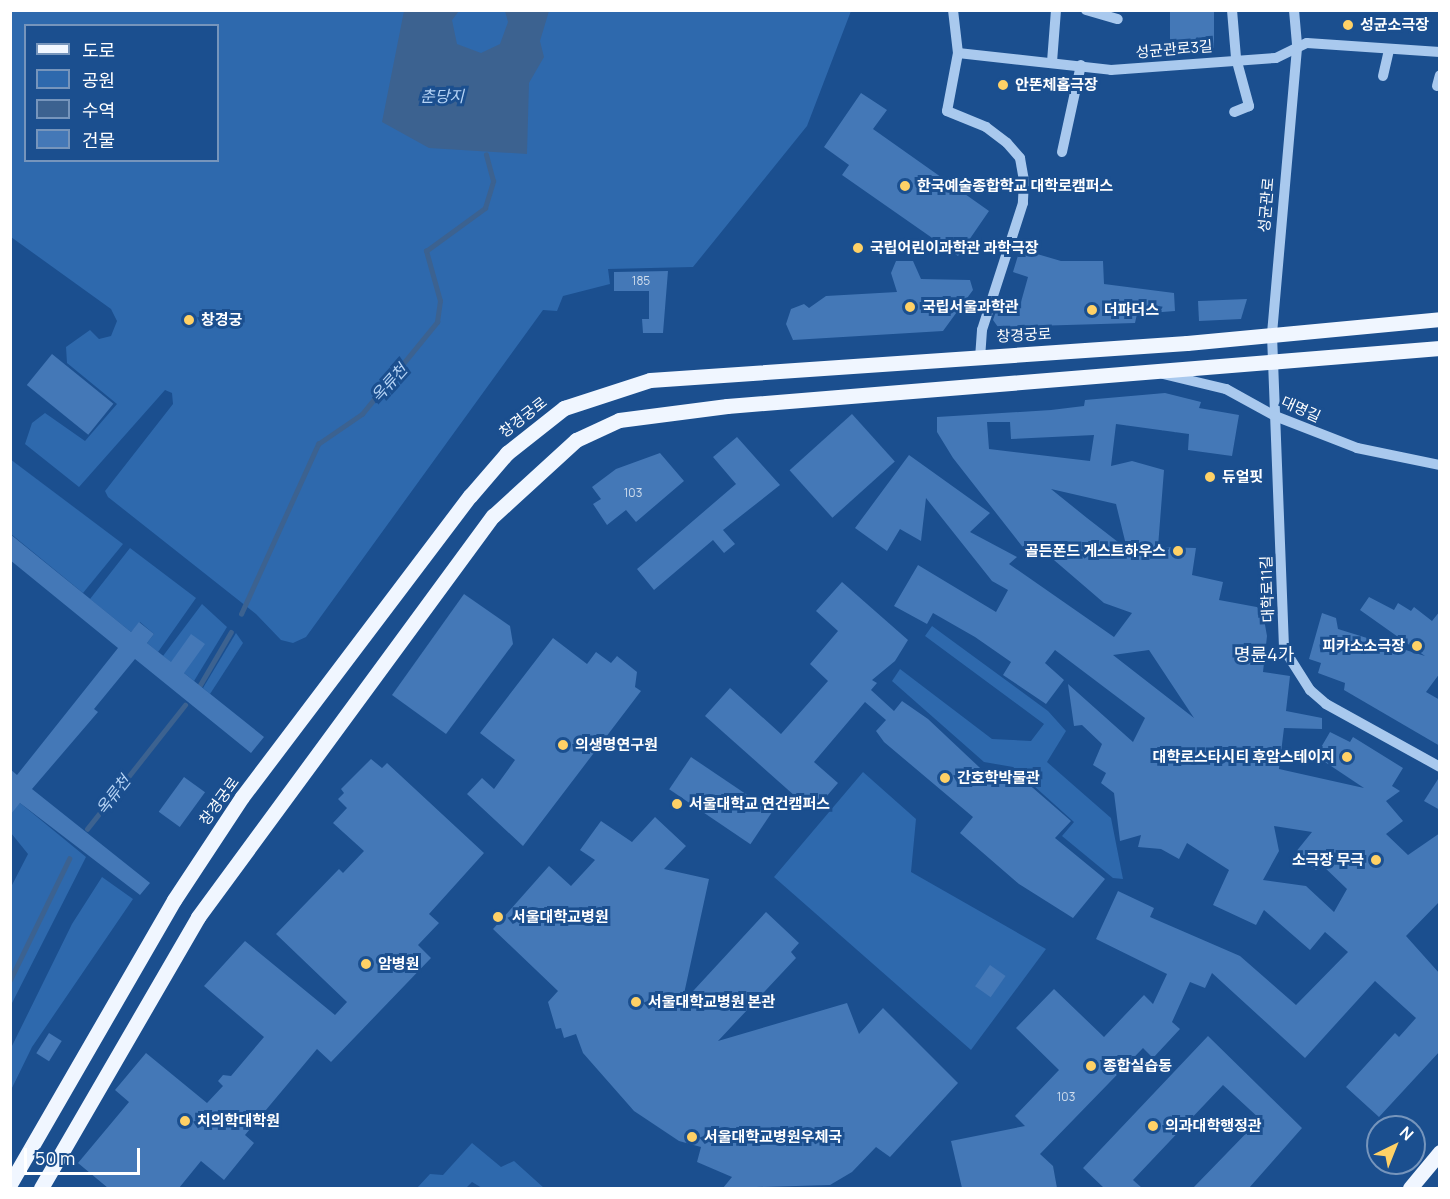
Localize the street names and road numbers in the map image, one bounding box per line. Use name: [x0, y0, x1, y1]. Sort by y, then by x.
street label: 성균관로3길: [1135, 37, 1213, 61]
street label: 성균관로: [1255, 177, 1277, 233]
street label: 창경궁로: [996, 325, 1052, 345]
street label: 대명길: [1278, 392, 1324, 426]
street label: 창경궁로: [496, 393, 550, 441]
street label: 대학로11길: [1257, 555, 1277, 623]
street label: 창경궁로: [195, 773, 243, 829]

